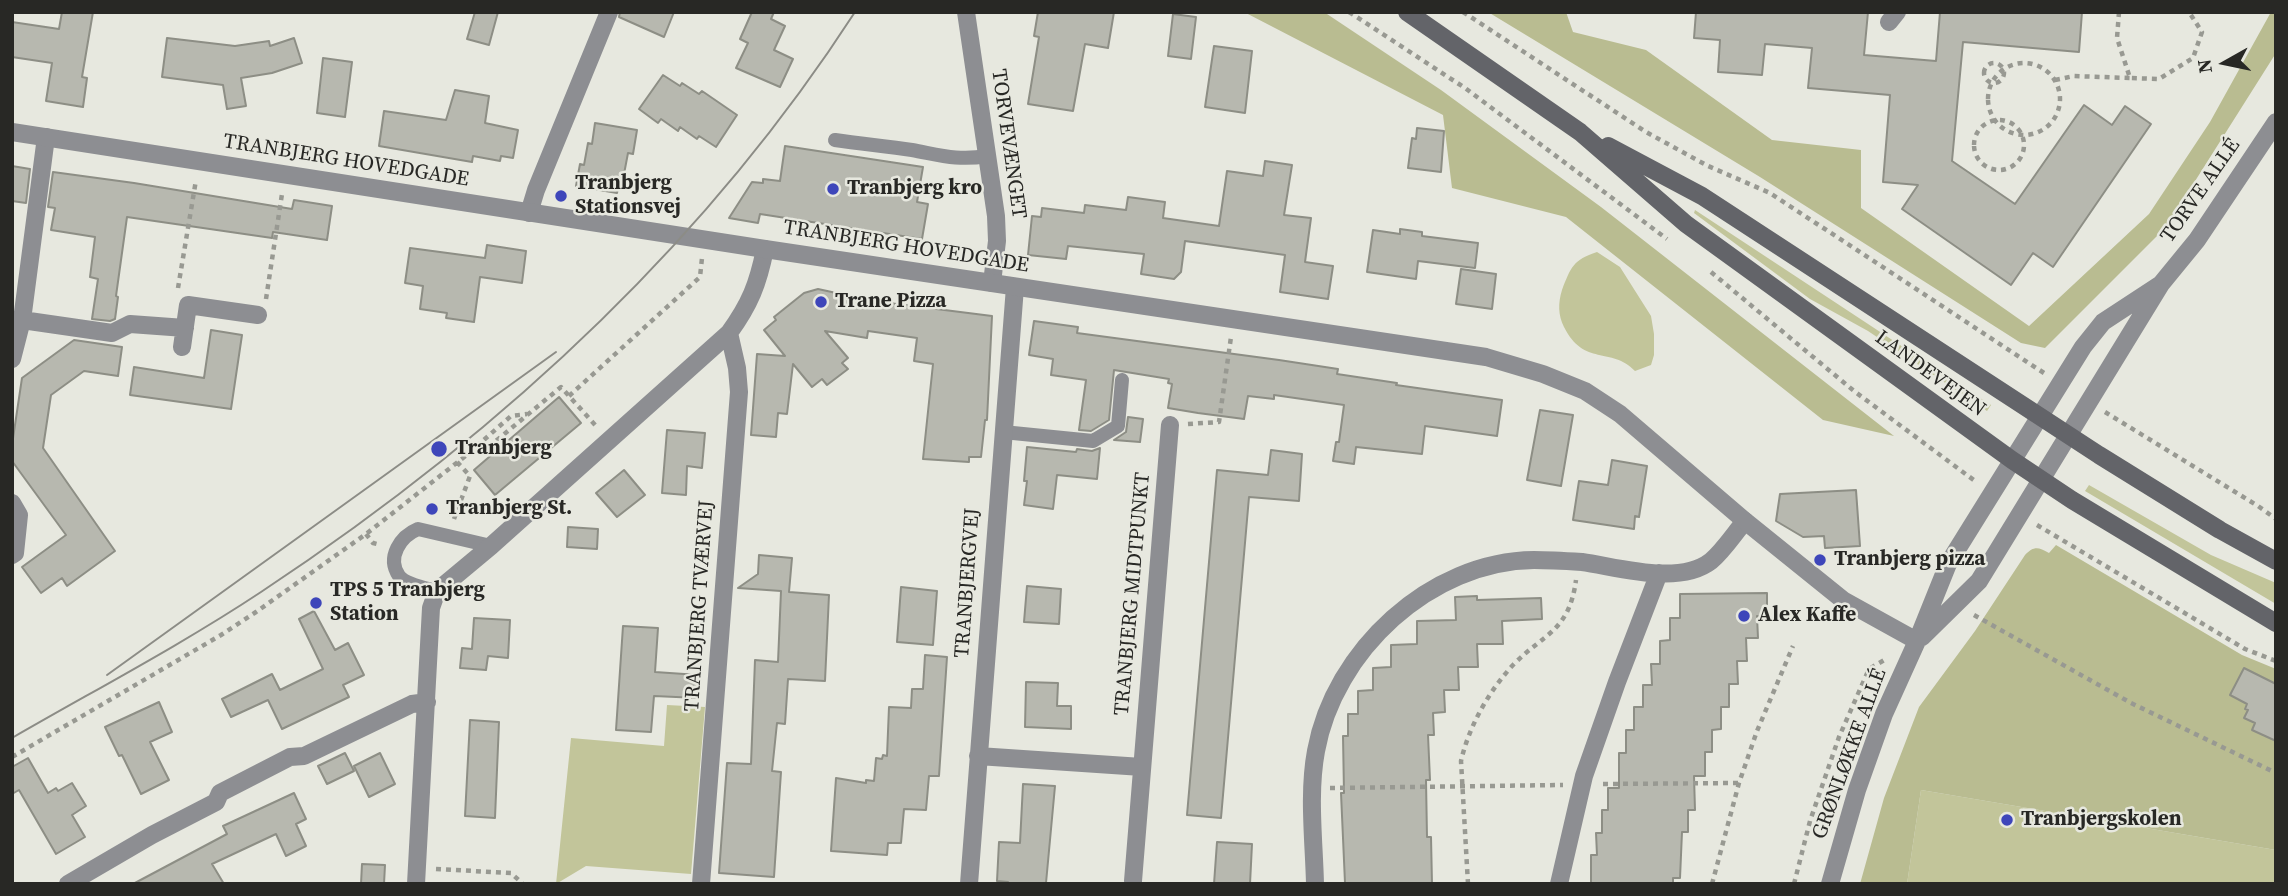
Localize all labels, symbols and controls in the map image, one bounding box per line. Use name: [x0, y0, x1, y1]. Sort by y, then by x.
north arrow: [2190, 28, 2260, 98]
text: N: [2190, 57, 2218, 75]
street label: TORVEVÆNGET: [985, 68, 1031, 220]
street label: TRANBJERG HOVEDGADE: [221, 129, 471, 193]
street label: TORVE ALLÉ: [2156, 134, 2246, 248]
place label: Tranbjerg Stationsvej: [575, 171, 681, 221]
place label: Tranbjerg kro: [847, 176, 982, 202]
marker: Tranbjerg kro: [825, 181, 841, 197]
marker: Tranbjerg Stationsvej: [553, 188, 569, 204]
street label: TRANBJERG HOVEDGADE: [781, 215, 1031, 279]
place label: Trane Pizza: [835, 289, 946, 315]
marker: Trane Pizza: [813, 294, 829, 310]
street label: LANDEVEJEN: [1870, 325, 1990, 423]
place label: Tranbjerg: [455, 436, 552, 462]
marker: Tranbjerg: [429, 439, 449, 459]
street label: TRANBJERG MIDTPUNKT: [1110, 471, 1156, 717]
place label: Tranbjerg St.: [446, 496, 572, 522]
street label: TRANBJERG TVÆRVEJ: [680, 500, 720, 712]
marker: Tranbjerg St.: [424, 501, 440, 517]
street label: TRANBJERGVEJ: [950, 507, 986, 659]
place label: Tranbjerg pizza: [1834, 547, 1985, 573]
marker: Tranbjerg pizza: [1812, 552, 1828, 568]
place label: TPS 5 Tranbjerg Station: [330, 578, 485, 628]
marker: TPS 5 Tranbjerg Station: [308, 595, 324, 611]
place label: Alex Kaffe: [1758, 603, 1856, 629]
marker: Alex Kaffe: [1736, 608, 1752, 624]
street label: GRØNLØKKE ALLÉ: [1807, 665, 1893, 843]
place label: Tranbjergskolen: [2021, 807, 2182, 833]
marker: Tranbjergskolen: [1999, 812, 2015, 828]

